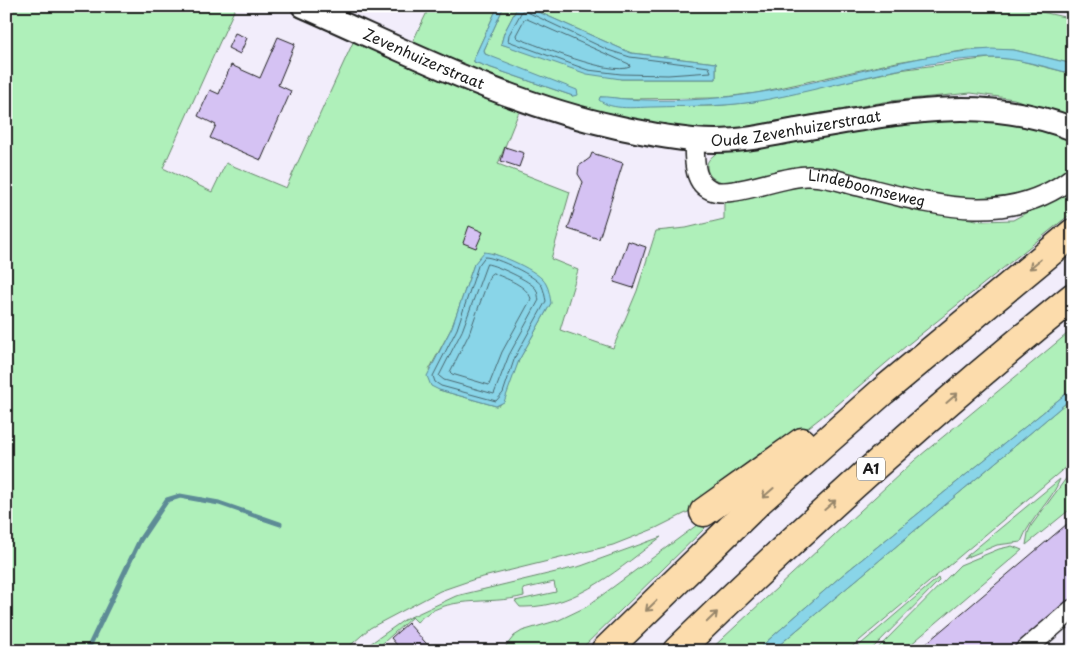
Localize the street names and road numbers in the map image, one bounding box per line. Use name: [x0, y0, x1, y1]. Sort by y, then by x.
street label: Zevenhuizerstraat: [360, 22, 488, 94]
street label: Oude Zevenhuizerstraat: [711, 103, 882, 151]
street label: Lindeboomseweg: [808, 163, 928, 212]
road number: A1: [857, 458, 885, 480]

